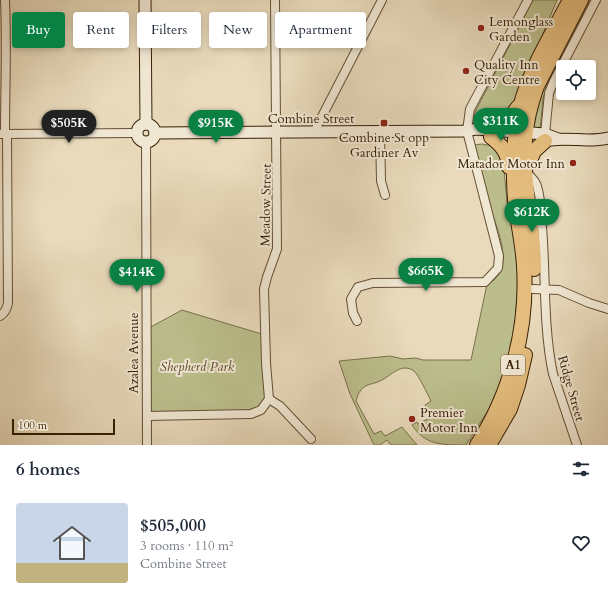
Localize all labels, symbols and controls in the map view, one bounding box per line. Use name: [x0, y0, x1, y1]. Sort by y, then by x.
chip: Buy: [12, 12, 65, 48]
chip: Rent: [73, 12, 129, 48]
chip: Filters: [137, 12, 201, 48]
chip: New: [209, 12, 267, 48]
chip: Apartment: [275, 12, 366, 48]
place label: Lemonglass Garden: [489, 13, 553, 46]
marker: Lemonglass Garden: [476, 23, 486, 33]
place label: Quality Inn City Centre: [474, 56, 540, 89]
map controls: [556, 60, 596, 100]
button: locate: [556, 60, 596, 100]
marker: Quality Inn City Centre: [461, 66, 471, 76]
pin: $311K: [473, 108, 529, 142]
pin: $505K: [41, 110, 97, 144]
pin: $915K: [188, 110, 244, 144]
street label: Combine Street: [268, 110, 354, 128]
text: $311K: [482, 112, 520, 130]
text: $505K: [50, 114, 88, 132]
text: $915K: [197, 114, 235, 132]
marker: Combine St opp Gardiner Av: [379, 118, 389, 128]
place label: Combine St opp Gardiner Av: [339, 129, 429, 162]
place label: Matador Motor Inn: [457, 155, 566, 173]
marker: Matador Motor Inn: [568, 158, 578, 168]
street label: Meadow Street: [256, 163, 276, 247]
pin: $612K: [504, 199, 560, 233]
text: $612K: [513, 203, 551, 221]
pin: $665K: [398, 258, 454, 292]
pin: $414K: [109, 259, 165, 293]
text: $665K: [407, 262, 445, 280]
text: $414K: [118, 263, 156, 281]
street label: Azalea Avenue: [125, 312, 143, 394]
street label: Ridge Street: [553, 353, 589, 423]
road number: A1: [501, 355, 525, 375]
park label: Shepherd Park: [160, 358, 235, 376]
place label: Premier Motor Inn: [420, 404, 478, 437]
marker: Premier Motor Inn: [407, 414, 417, 424]
scale bar: [12, 417, 115, 436]
text: 100 m: [18, 418, 47, 433]
text: 6 homes: [16, 458, 80, 481]
icon: filters: [570, 458, 592, 480]
text: $505,000: [140, 514, 206, 537]
icon: home: [48, 519, 96, 567]
icon: heart: [570, 532, 592, 554]
text: 3 rooms · 110 m²: [140, 537, 233, 555]
text: Combine Street: [140, 555, 227, 573]

